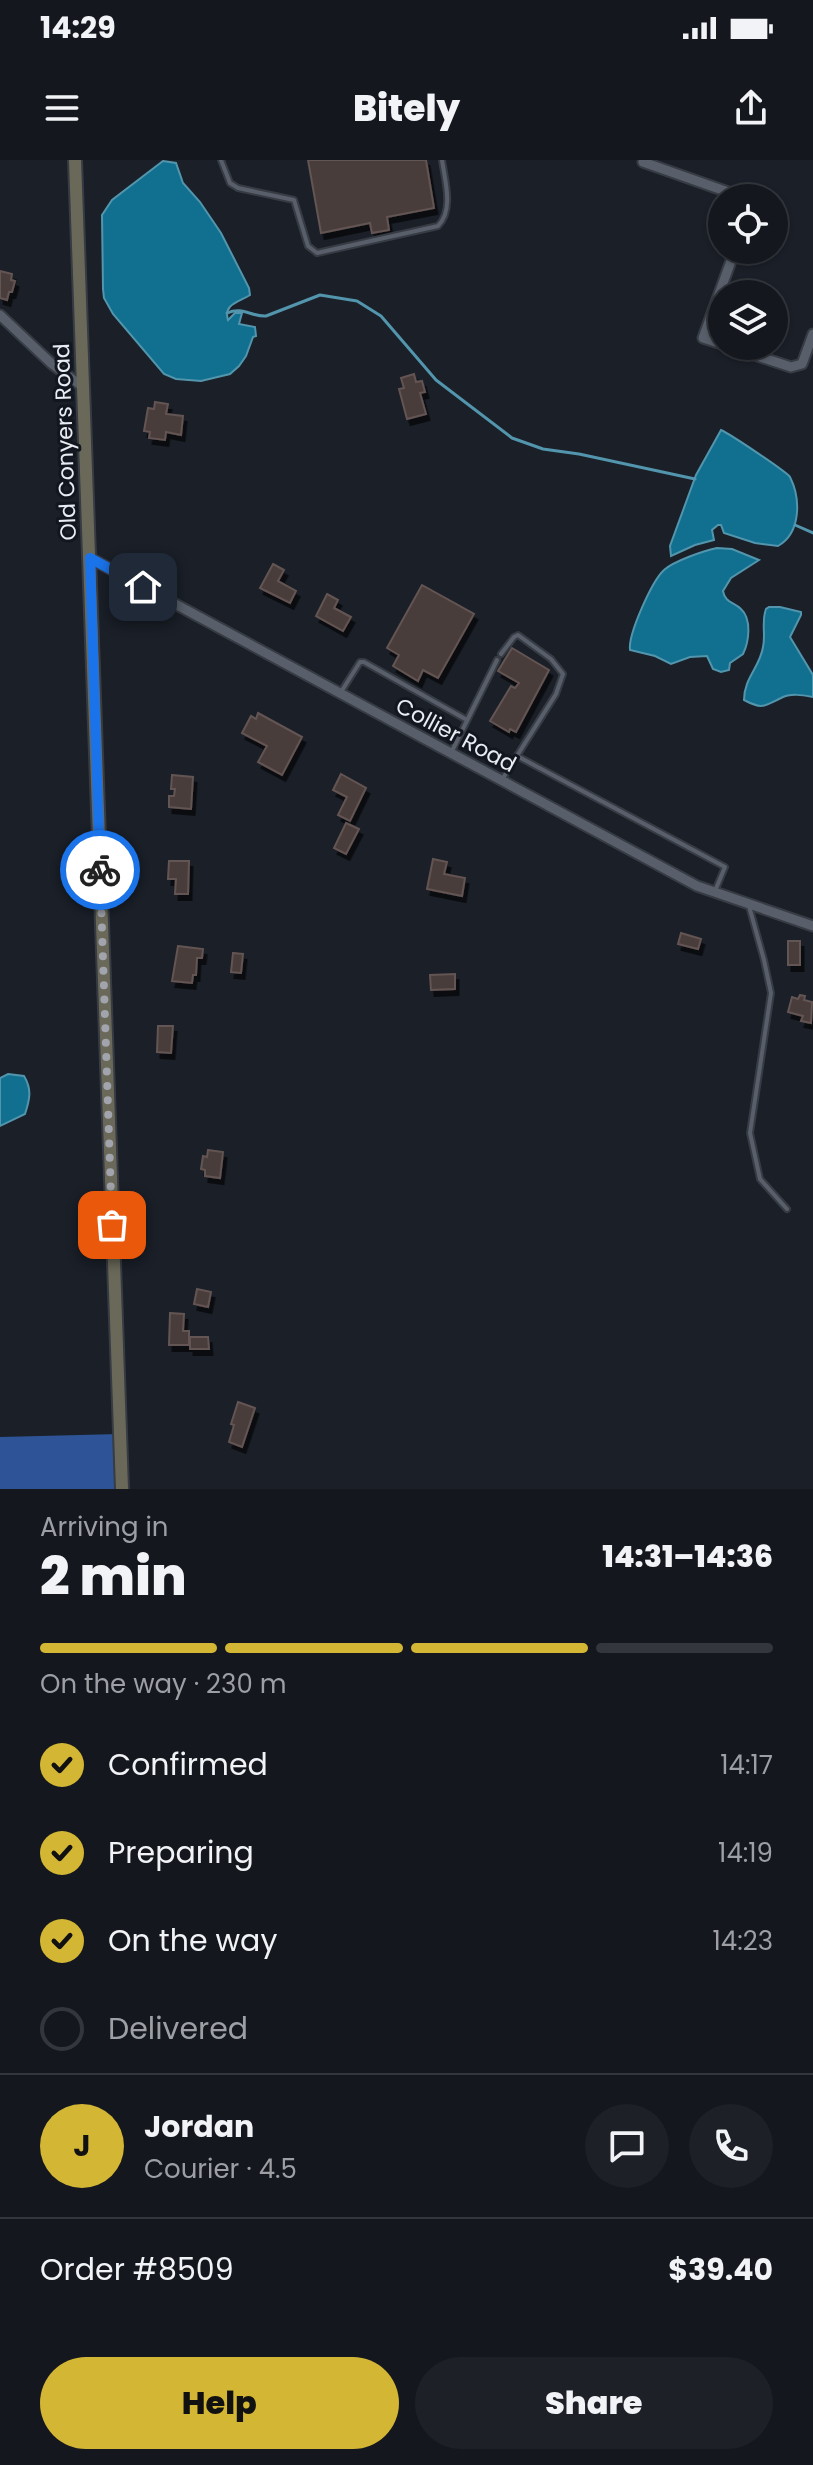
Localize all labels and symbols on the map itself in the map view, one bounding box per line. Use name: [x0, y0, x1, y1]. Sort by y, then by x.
street label: Old Conyers Road: [46, 343, 84, 541]
pin: [109, 553, 177, 621]
street label: Collier Road: [390, 690, 522, 780]
courier: [60, 830, 140, 910]
pin: [78, 1191, 146, 1259]

